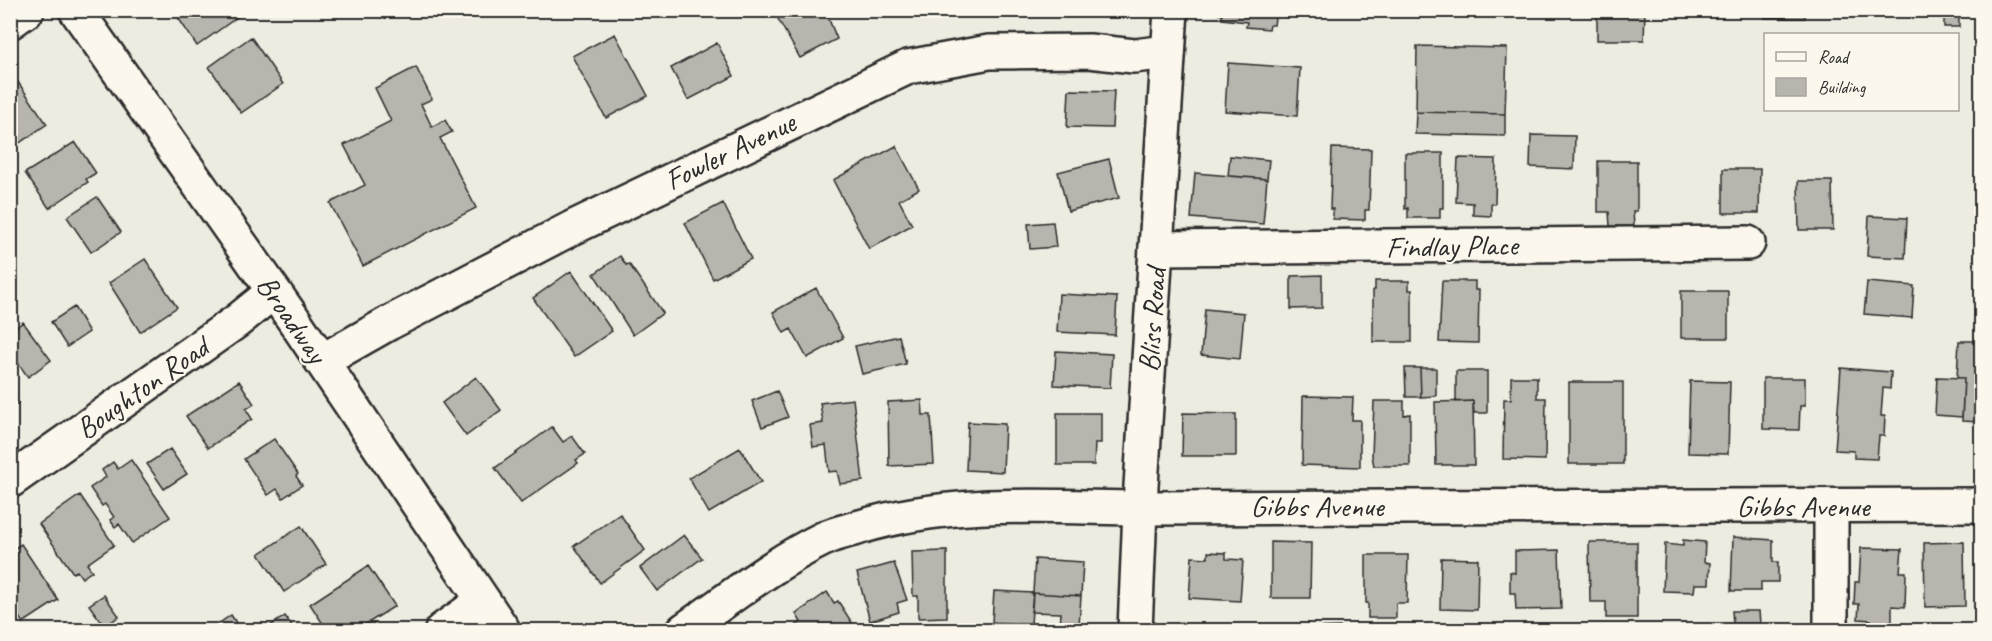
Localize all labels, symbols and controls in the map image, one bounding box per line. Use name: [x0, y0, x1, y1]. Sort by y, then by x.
legend: [1764, 33, 1959, 111]
text: Road: [1818, 46, 1851, 68]
text: Building: [1818, 76, 1867, 98]
street label: Fowler Avenue: [658, 102, 804, 199]
street label: Findlay Place: [1386, 226, 1520, 266]
street label: Bliss Road: [1129, 263, 1175, 373]
street label: Broadway: [248, 268, 337, 373]
street label: Boughton Road: [68, 326, 219, 447]
street label: Gibbs Avenue: [1250, 487, 1386, 525]
street label: Gibbs Avenue: [1736, 487, 1872, 525]

